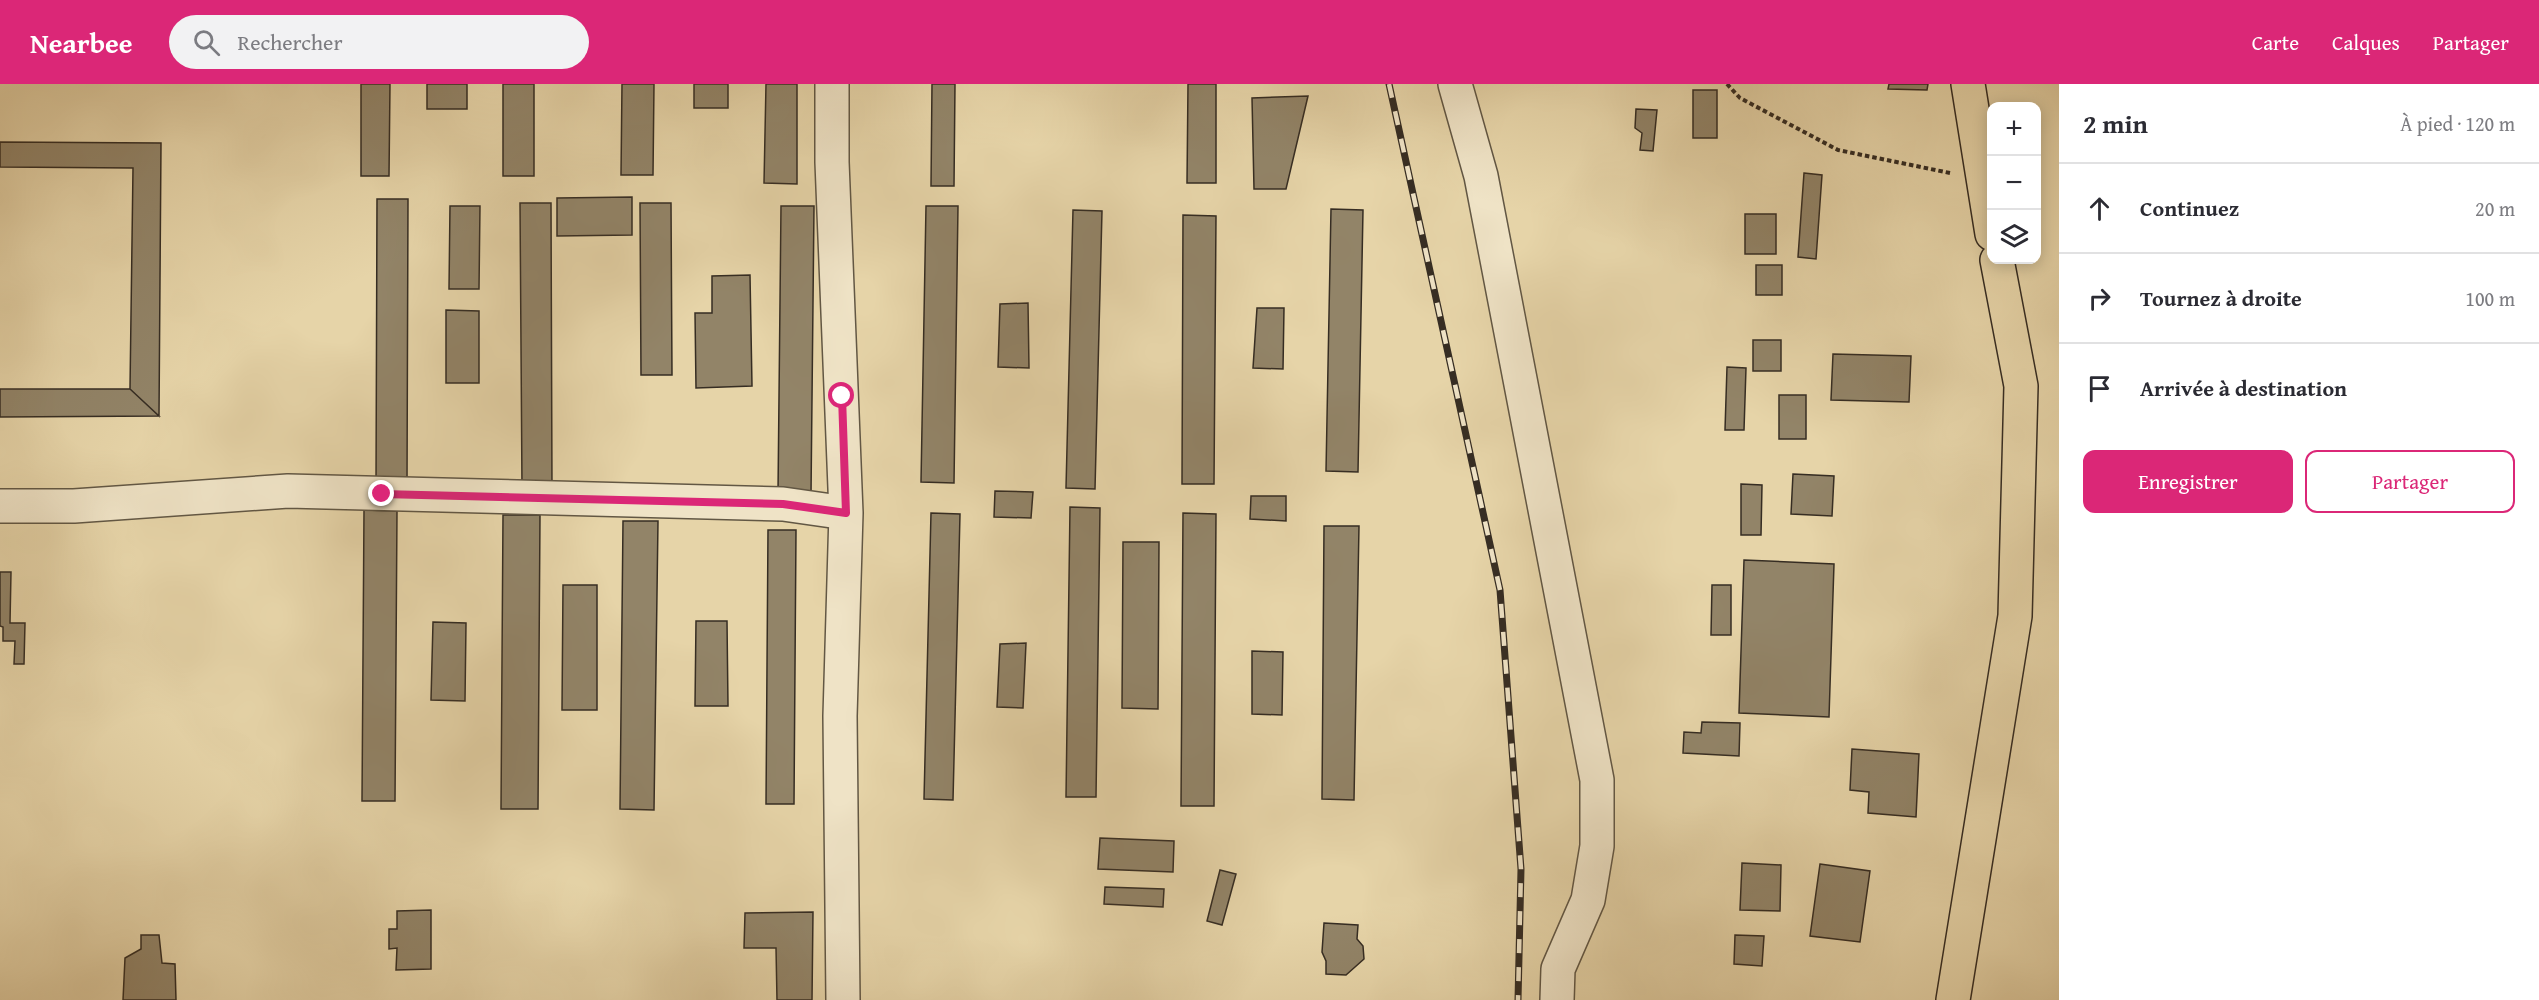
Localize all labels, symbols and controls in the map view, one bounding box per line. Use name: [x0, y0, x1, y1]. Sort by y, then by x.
search box: [169, 15, 589, 69]
text: Nearbee: [30, 22, 133, 63]
icon: search: [190, 26, 223, 59]
text: Rechercher: [238, 26, 343, 58]
text: Carte: [2252, 27, 2299, 58]
text: Calques: [2332, 27, 2400, 58]
text: Partager: [2433, 27, 2509, 58]
map controls: [1987, 102, 2041, 264]
button: +: [1987, 102, 2041, 156]
text: 2 min: [2083, 104, 2148, 143]
text: À pied · 120 m: [2400, 109, 2515, 138]
button: −: [1987, 156, 2041, 210]
icon: ahead: [2083, 192, 2116, 225]
text: Continuez: [2140, 192, 2239, 224]
text: 20 m: [2475, 194, 2515, 223]
button: layers: [1987, 210, 2041, 264]
icon: right: [2083, 282, 2116, 315]
text: Tournez à droite: [2140, 282, 2302, 314]
text: 100 m: [2465, 284, 2515, 313]
icon: arrive: [2083, 372, 2116, 405]
text: Arrivée à destination: [2140, 372, 2347, 404]
route start: [828, 382, 854, 408]
button: Enregistrer: [2083, 450, 2293, 513]
button: Partager: [2305, 450, 2515, 513]
route end: [368, 480, 394, 506]

